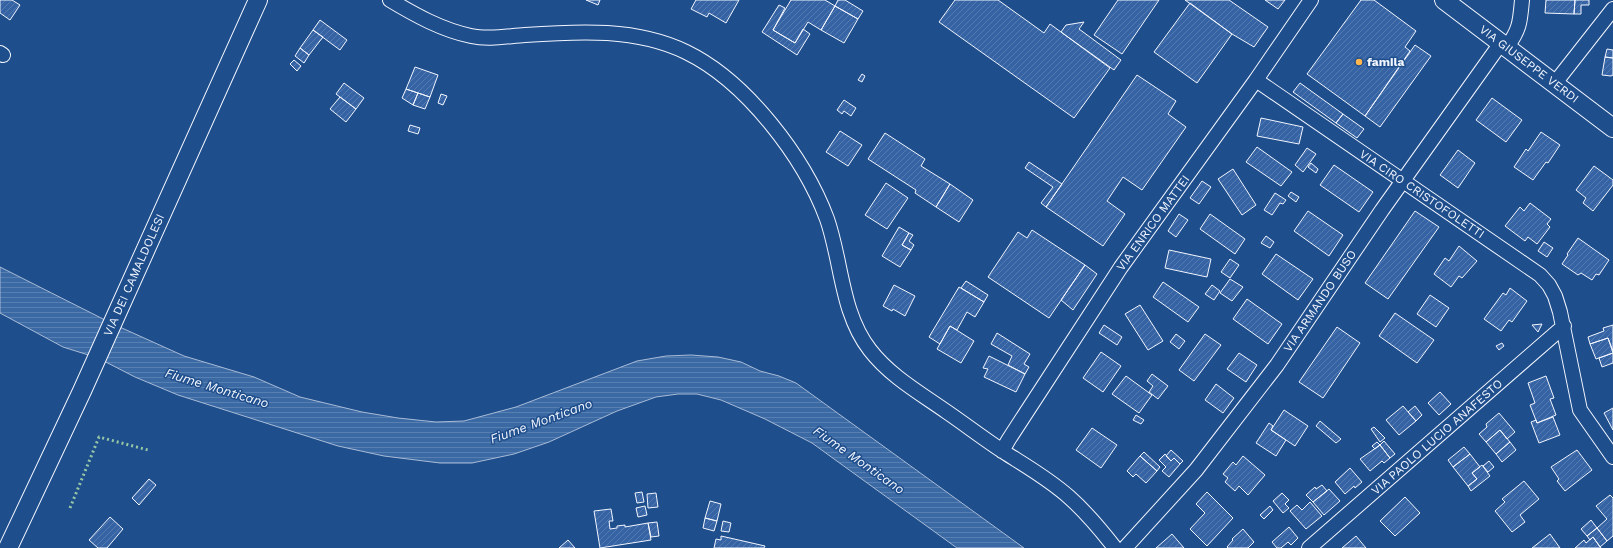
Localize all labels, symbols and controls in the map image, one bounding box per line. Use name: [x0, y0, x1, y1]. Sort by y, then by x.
street label: VIA GIUSEPPE VERDI: [1477, 22, 1581, 106]
place label: famila: [1367, 55, 1405, 69]
marker: famila: [1354, 57, 1364, 67]
street label: VIA CIRO CRISTOFOLETTI: [1357, 147, 1487, 241]
street label: VIA ENRICO MATTEI: [1114, 172, 1192, 274]
street label: VIA DEI CAMALDOLESI: [101, 212, 167, 338]
street label: VIA ARMANDO BUSO: [1281, 247, 1359, 355]
water label: Fiume Monticano: [163, 365, 271, 411]
street label: VIA PAOLO LUCIO ANAFESTO: [1369, 376, 1505, 498]
water label: Fiume Monticano: [488, 396, 594, 446]
water label: Fiume Monticano: [811, 423, 907, 497]

